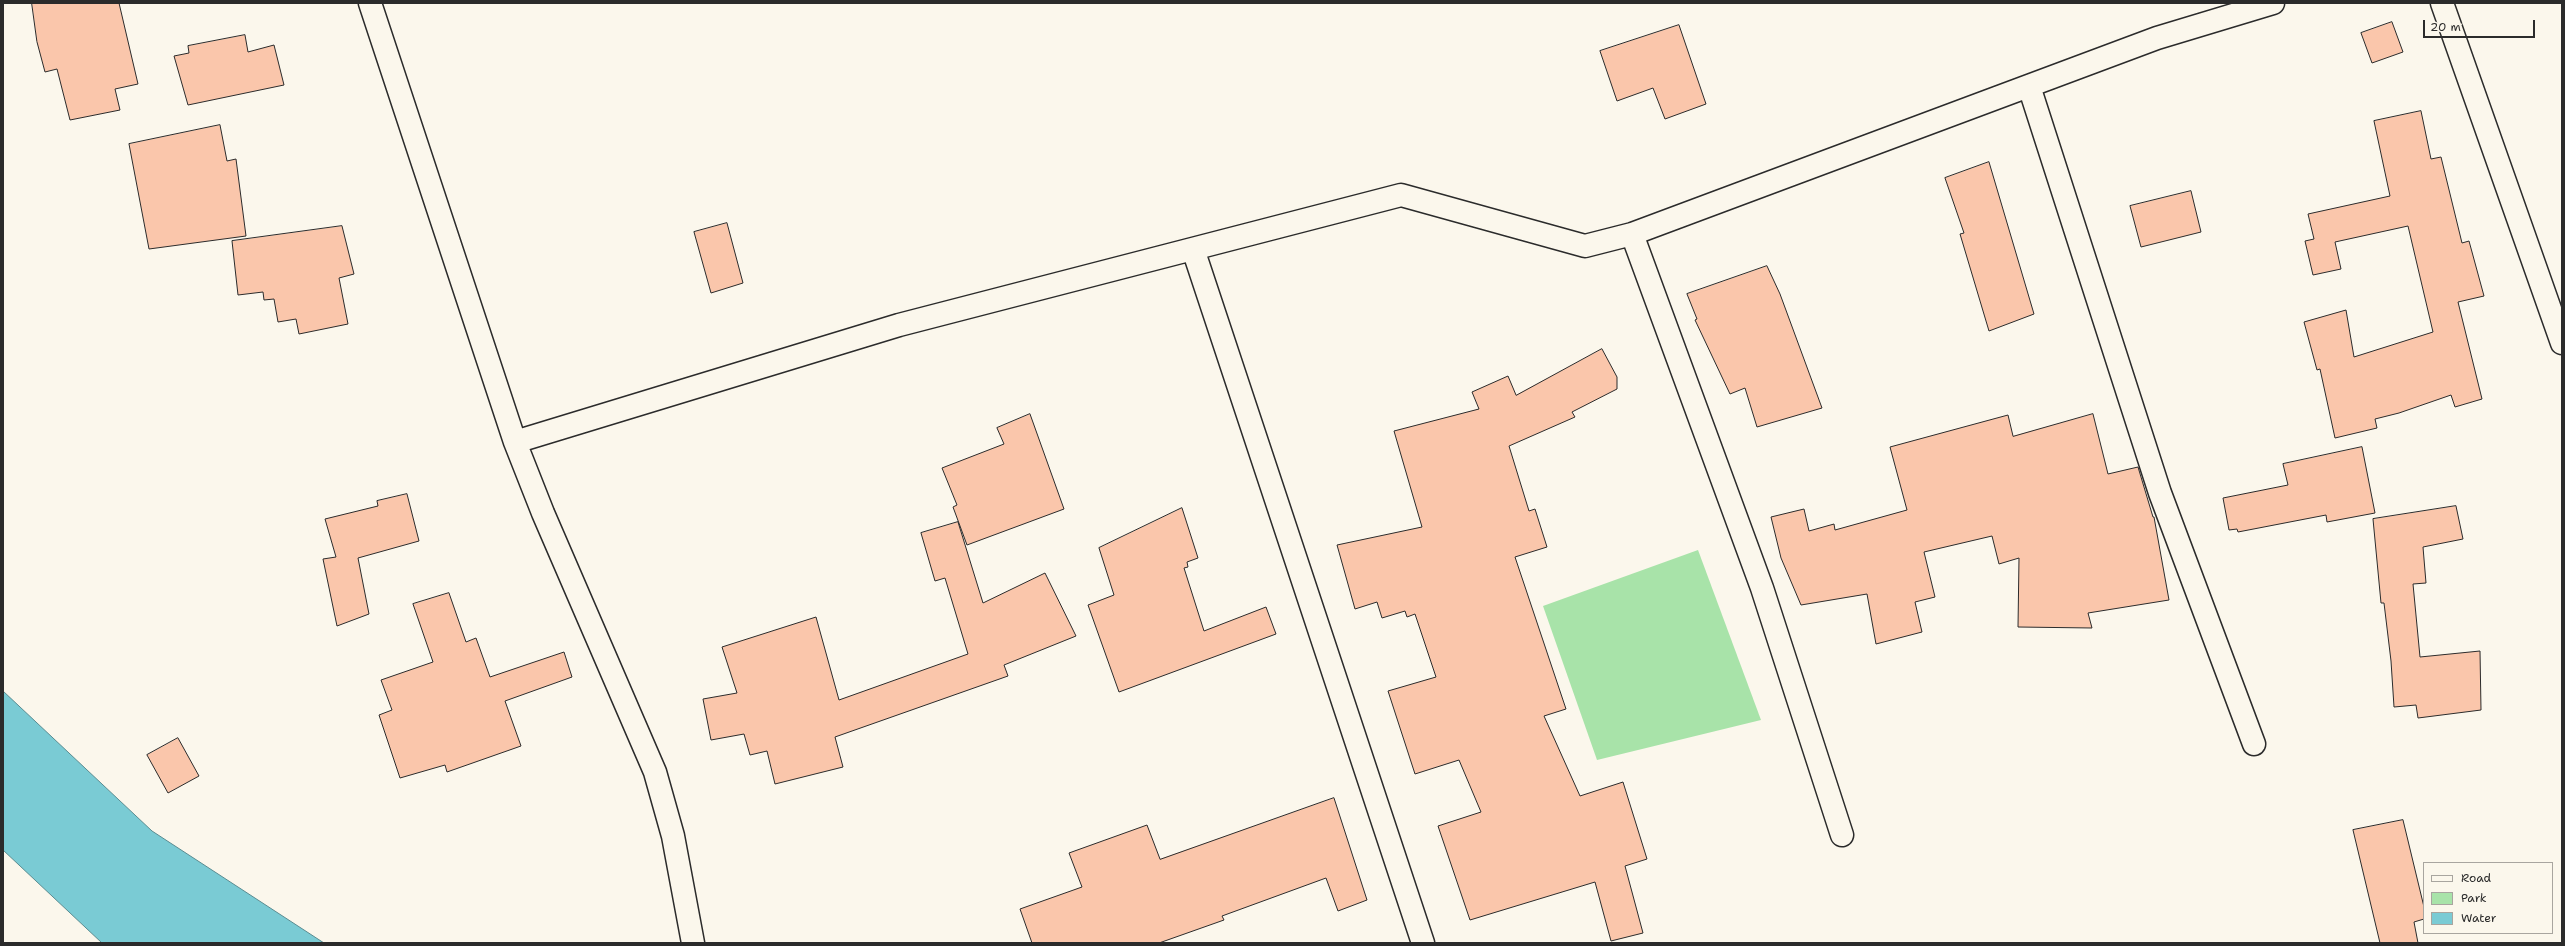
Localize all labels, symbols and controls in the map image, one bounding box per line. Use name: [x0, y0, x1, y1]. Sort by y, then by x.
scale bar: [2425, 12, 2537, 38]
text: 20 m: [2430, 19, 2461, 35]
legend: [2423, 862, 2553, 934]
text: Road: [2461, 870, 2491, 886]
text: Park: [2461, 890, 2487, 906]
text: Water: [2461, 910, 2496, 926]

